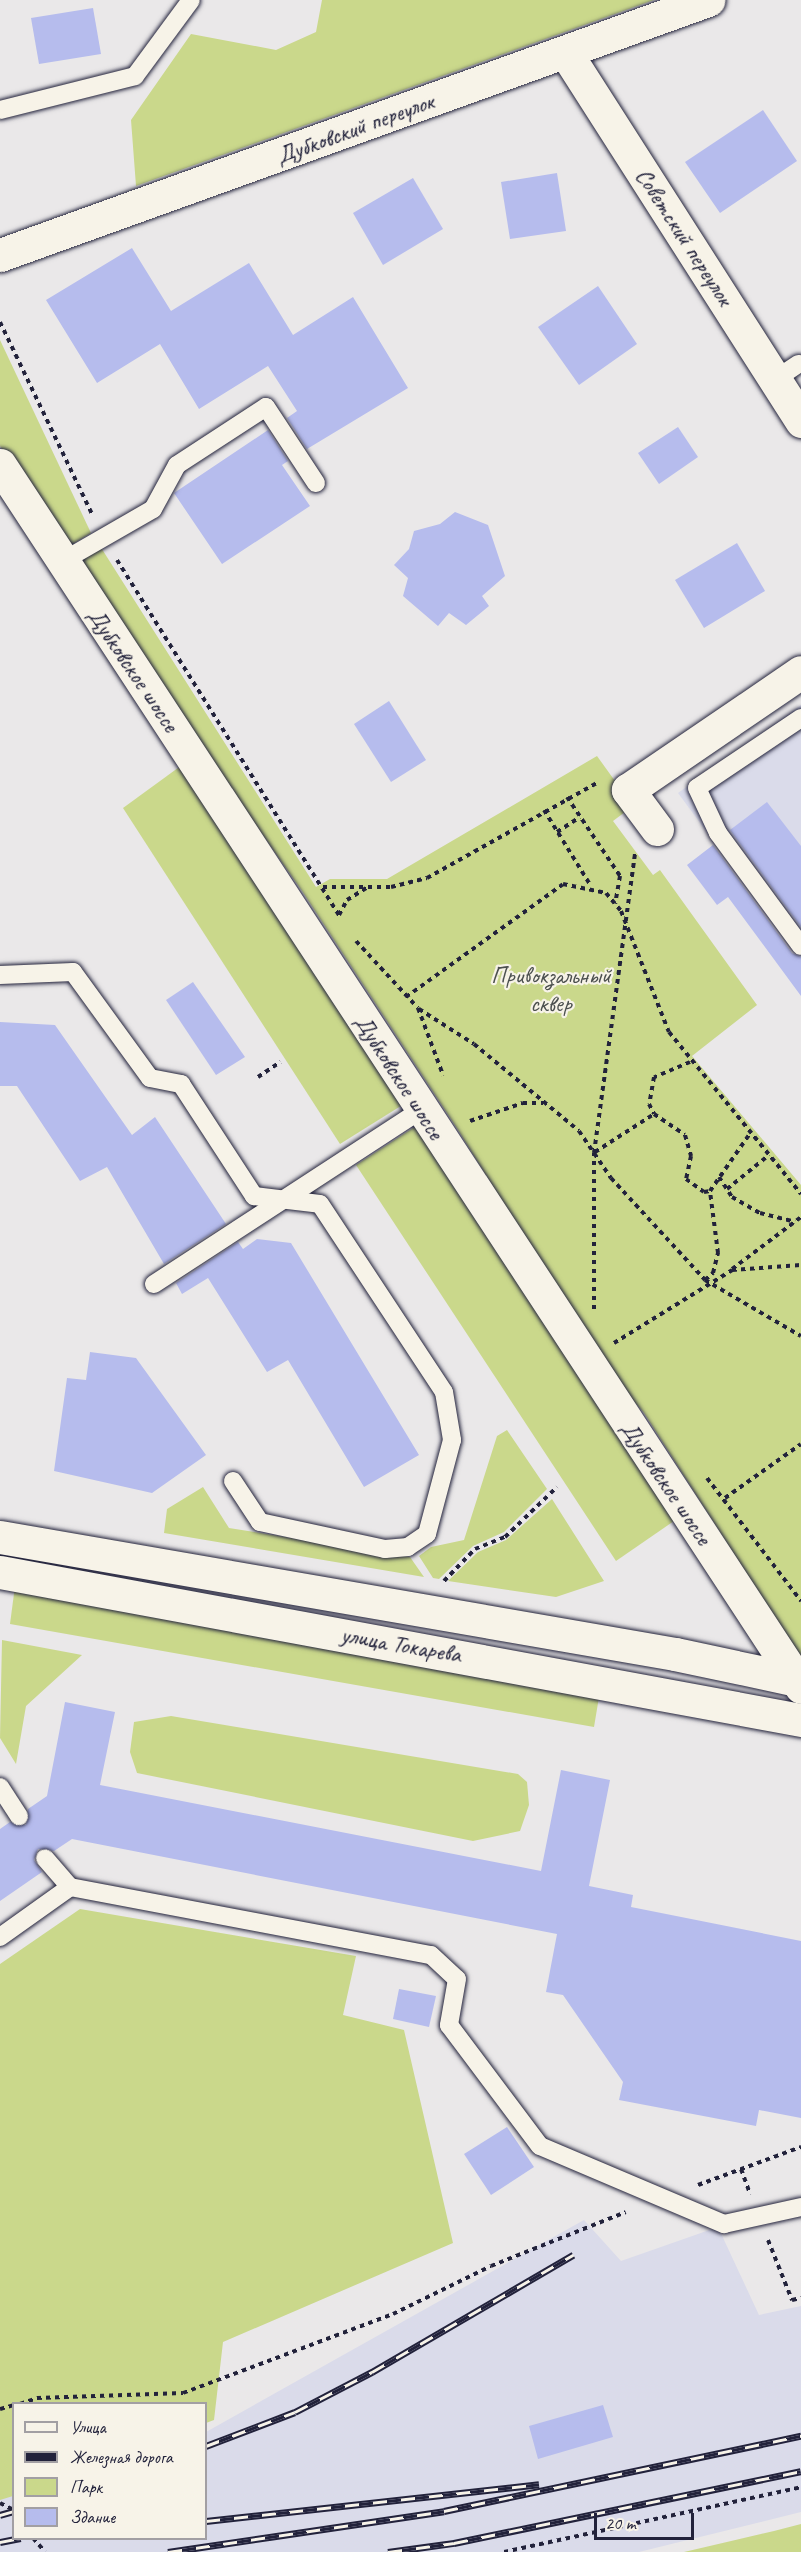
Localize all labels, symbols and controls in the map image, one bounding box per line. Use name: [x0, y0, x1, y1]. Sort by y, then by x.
street label: Дубковский переулок: [272, 87, 438, 171]
street label: Советский переулок: [629, 163, 739, 311]
street label: Дубковское шоссе: [81, 602, 185, 738]
park label: Привокзальный сквер: [491, 962, 611, 1018]
street label: Дубковское шоссе: [348, 1009, 450, 1145]
street label: Дубковское шоссе: [614, 1415, 718, 1551]
street label: улица Токарева: [339, 1620, 463, 1670]
legend: [12, 2402, 207, 2540]
text: Улица: [70, 2416, 106, 2438]
text: Железная дорога: [70, 2446, 173, 2468]
text: Парк: [70, 2476, 102, 2498]
scale bar: [597, 2501, 698, 2539]
text: Здание: [70, 2506, 115, 2528]
text: 20 m: [605, 2512, 636, 2534]

